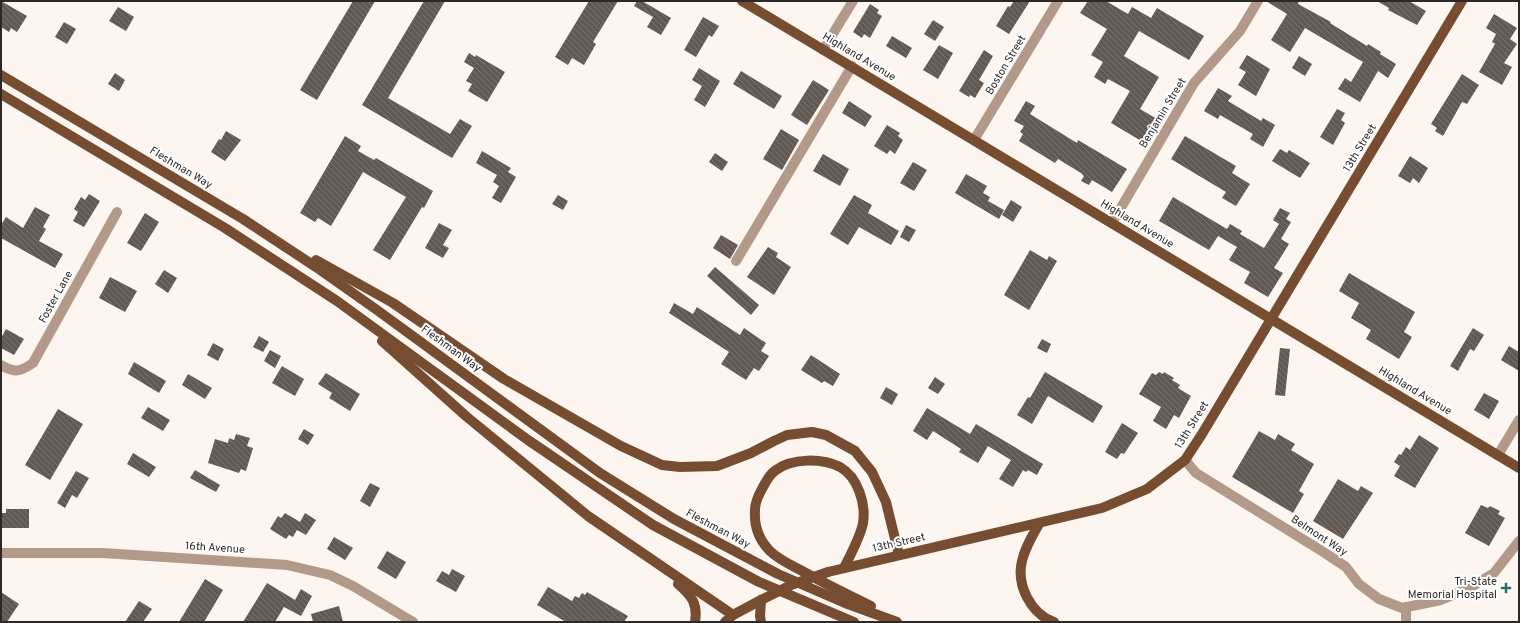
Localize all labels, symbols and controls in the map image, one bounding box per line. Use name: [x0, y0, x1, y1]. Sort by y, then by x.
street label: Highland Avenue: [820, 30, 898, 84]
street label: Boston Street: [983, 32, 1029, 98]
street label: Benjamin Street: [1136, 75, 1190, 151]
street label: 13th Street: [1340, 121, 1380, 175]
street label: Fleshman Way: [147, 144, 215, 192]
street label: Highland Avenue: [1098, 197, 1176, 251]
street label: Foster Lane: [36, 268, 76, 326]
street label: Fleshman Way: [418, 323, 484, 376]
street label: Highland Avenue: [1376, 364, 1454, 418]
street label: 13th Street: [1172, 399, 1212, 451]
street label: Fleshman Way: [683, 506, 753, 552]
street label: Belmont Way: [1288, 512, 1350, 560]
street label: 13th Street: [871, 530, 927, 556]
street label: 16th Avenue: [185, 539, 245, 557]
place label: Tri-State Memorial Hospital: [1408, 575, 1497, 602]
marker: Tri-State Memorial Hospital: [1500, 582, 1512, 594]

